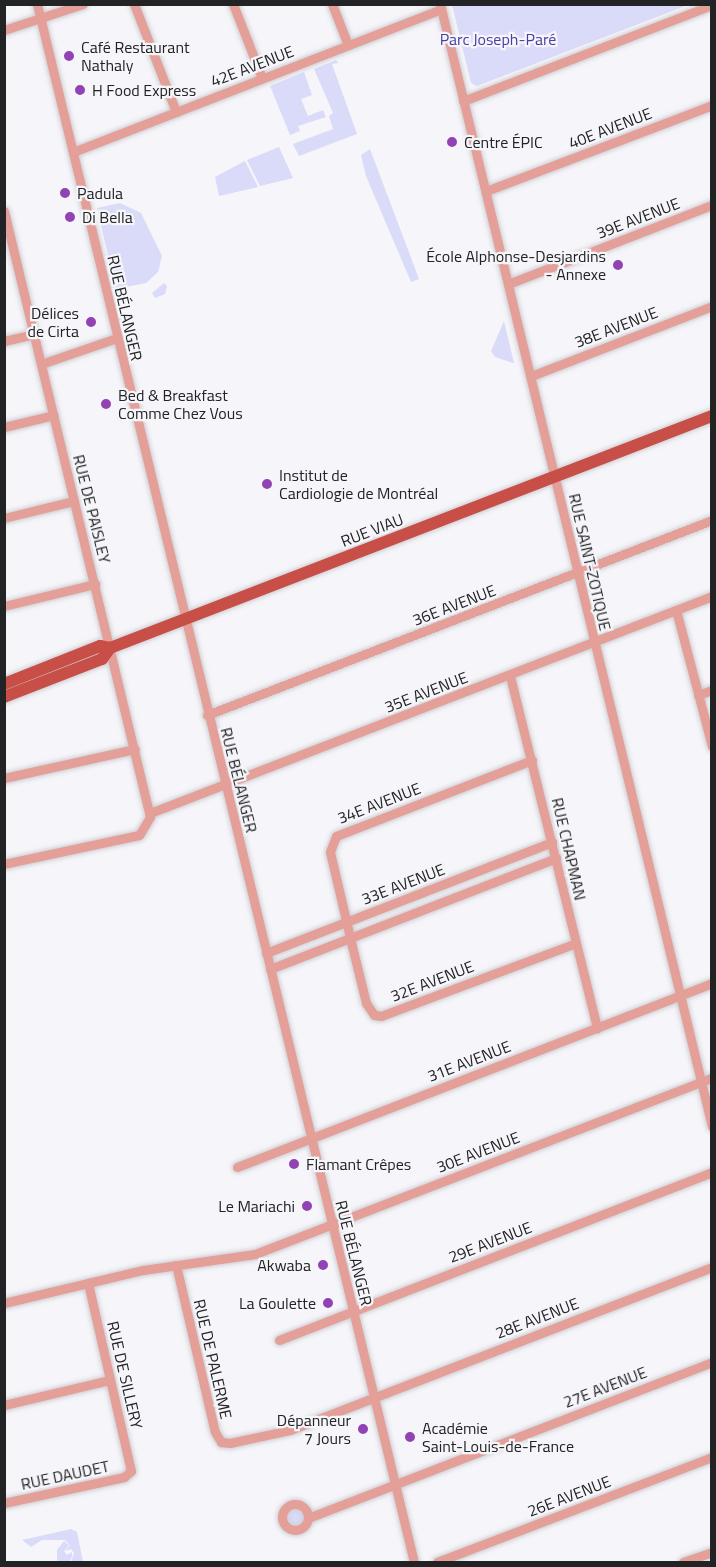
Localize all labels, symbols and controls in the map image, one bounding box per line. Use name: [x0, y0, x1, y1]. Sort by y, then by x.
park label: Parc Joseph-Paré: [440, 29, 556, 49]
place label: Café Restaurant Nathaly: [81, 37, 190, 75]
street label: 42E AVENUE: [208, 41, 296, 91]
marker: Café Restaurant Nathaly: [62, 49, 76, 63]
place label: H Food Express: [92, 80, 196, 100]
marker: H Food Express: [73, 83, 87, 97]
street label: 40E AVENUE: [566, 103, 654, 153]
place label: Centre ÉPIC: [464, 132, 543, 152]
marker: Centre ÉPIC: [445, 135, 459, 149]
place label: Padula: [77, 183, 123, 203]
marker: Padula: [58, 186, 72, 200]
street label: 39E AVENUE: [594, 193, 682, 243]
place label: Di Bella: [82, 207, 133, 227]
marker: Di Bella: [63, 210, 77, 224]
place label: École Alphonse-Desjardins - Annexe: [426, 246, 606, 284]
street label: RUE BÉLANGER: [104, 253, 146, 363]
marker: École Alphonse-Desjardins - Annexe: [611, 258, 625, 272]
street label: 38E AVENUE: [572, 302, 660, 352]
place label: Délices de Cirta: [28, 303, 79, 341]
marker: Délices de Cirta: [84, 315, 98, 329]
place label: Bed & Breakfast Comme Chez Vous: [118, 385, 243, 423]
marker: Bed & Breakfast Comme Chez Vous: [99, 397, 113, 411]
street label: RUE DE PAISLEY: [69, 453, 115, 565]
place label: Institut de Cardiologie de Montréal: [279, 465, 438, 503]
marker: Institut de Cardiologie de Montréal: [260, 477, 274, 491]
street label: RUE SAINT-ZOTIQUE: [565, 492, 615, 632]
street label: RUE VIAU: [338, 509, 406, 551]
street label: 36E AVENUE: [410, 580, 498, 630]
street label: 35E AVENUE: [382, 667, 470, 717]
street label: RUE BÉLANGER: [217, 725, 261, 835]
street label: 34E AVENUE: [335, 778, 423, 828]
street label: RUE CHAPMAN: [548, 796, 590, 902]
street label: 33E AVENUE: [359, 859, 447, 909]
street label: 32E AVENUE: [388, 956, 476, 1006]
street label: 31E AVENUE: [425, 1036, 513, 1086]
street label: 30E AVENUE: [434, 1127, 522, 1177]
place label: Flamant Crêpes: [306, 1154, 411, 1174]
marker: Flamant Crêpes: [287, 1157, 301, 1171]
place label: Le Mariachi: [218, 1196, 295, 1216]
street label: RUE BÉLANGER: [332, 1198, 376, 1308]
marker: Le Mariachi: [300, 1199, 314, 1213]
street label: 29E AVENUE: [446, 1217, 534, 1267]
place label: Akwaba: [257, 1255, 311, 1275]
marker: Akwaba: [316, 1258, 330, 1272]
place label: La Goulette: [239, 1293, 316, 1313]
street label: 28E AVENUE: [493, 1293, 581, 1343]
marker: La Goulette: [321, 1296, 335, 1310]
street label: RUE DE PALERME: [190, 1297, 236, 1421]
street label: RUE DE SILLERY: [103, 1319, 147, 1431]
street label: 27E AVENUE: [561, 1362, 649, 1412]
place label: Dépanneur 7 Jours: [277, 1410, 351, 1448]
place label: Académie Saint-Louis-de-France: [422, 1418, 574, 1456]
marker: Dépanneur 7 Jours: [356, 1422, 370, 1436]
marker: Académie Saint-Louis-de-France: [403, 1430, 417, 1444]
street label: RUE DAUDET: [19, 1456, 111, 1494]
street label: 26E AVENUE: [525, 1471, 613, 1521]

